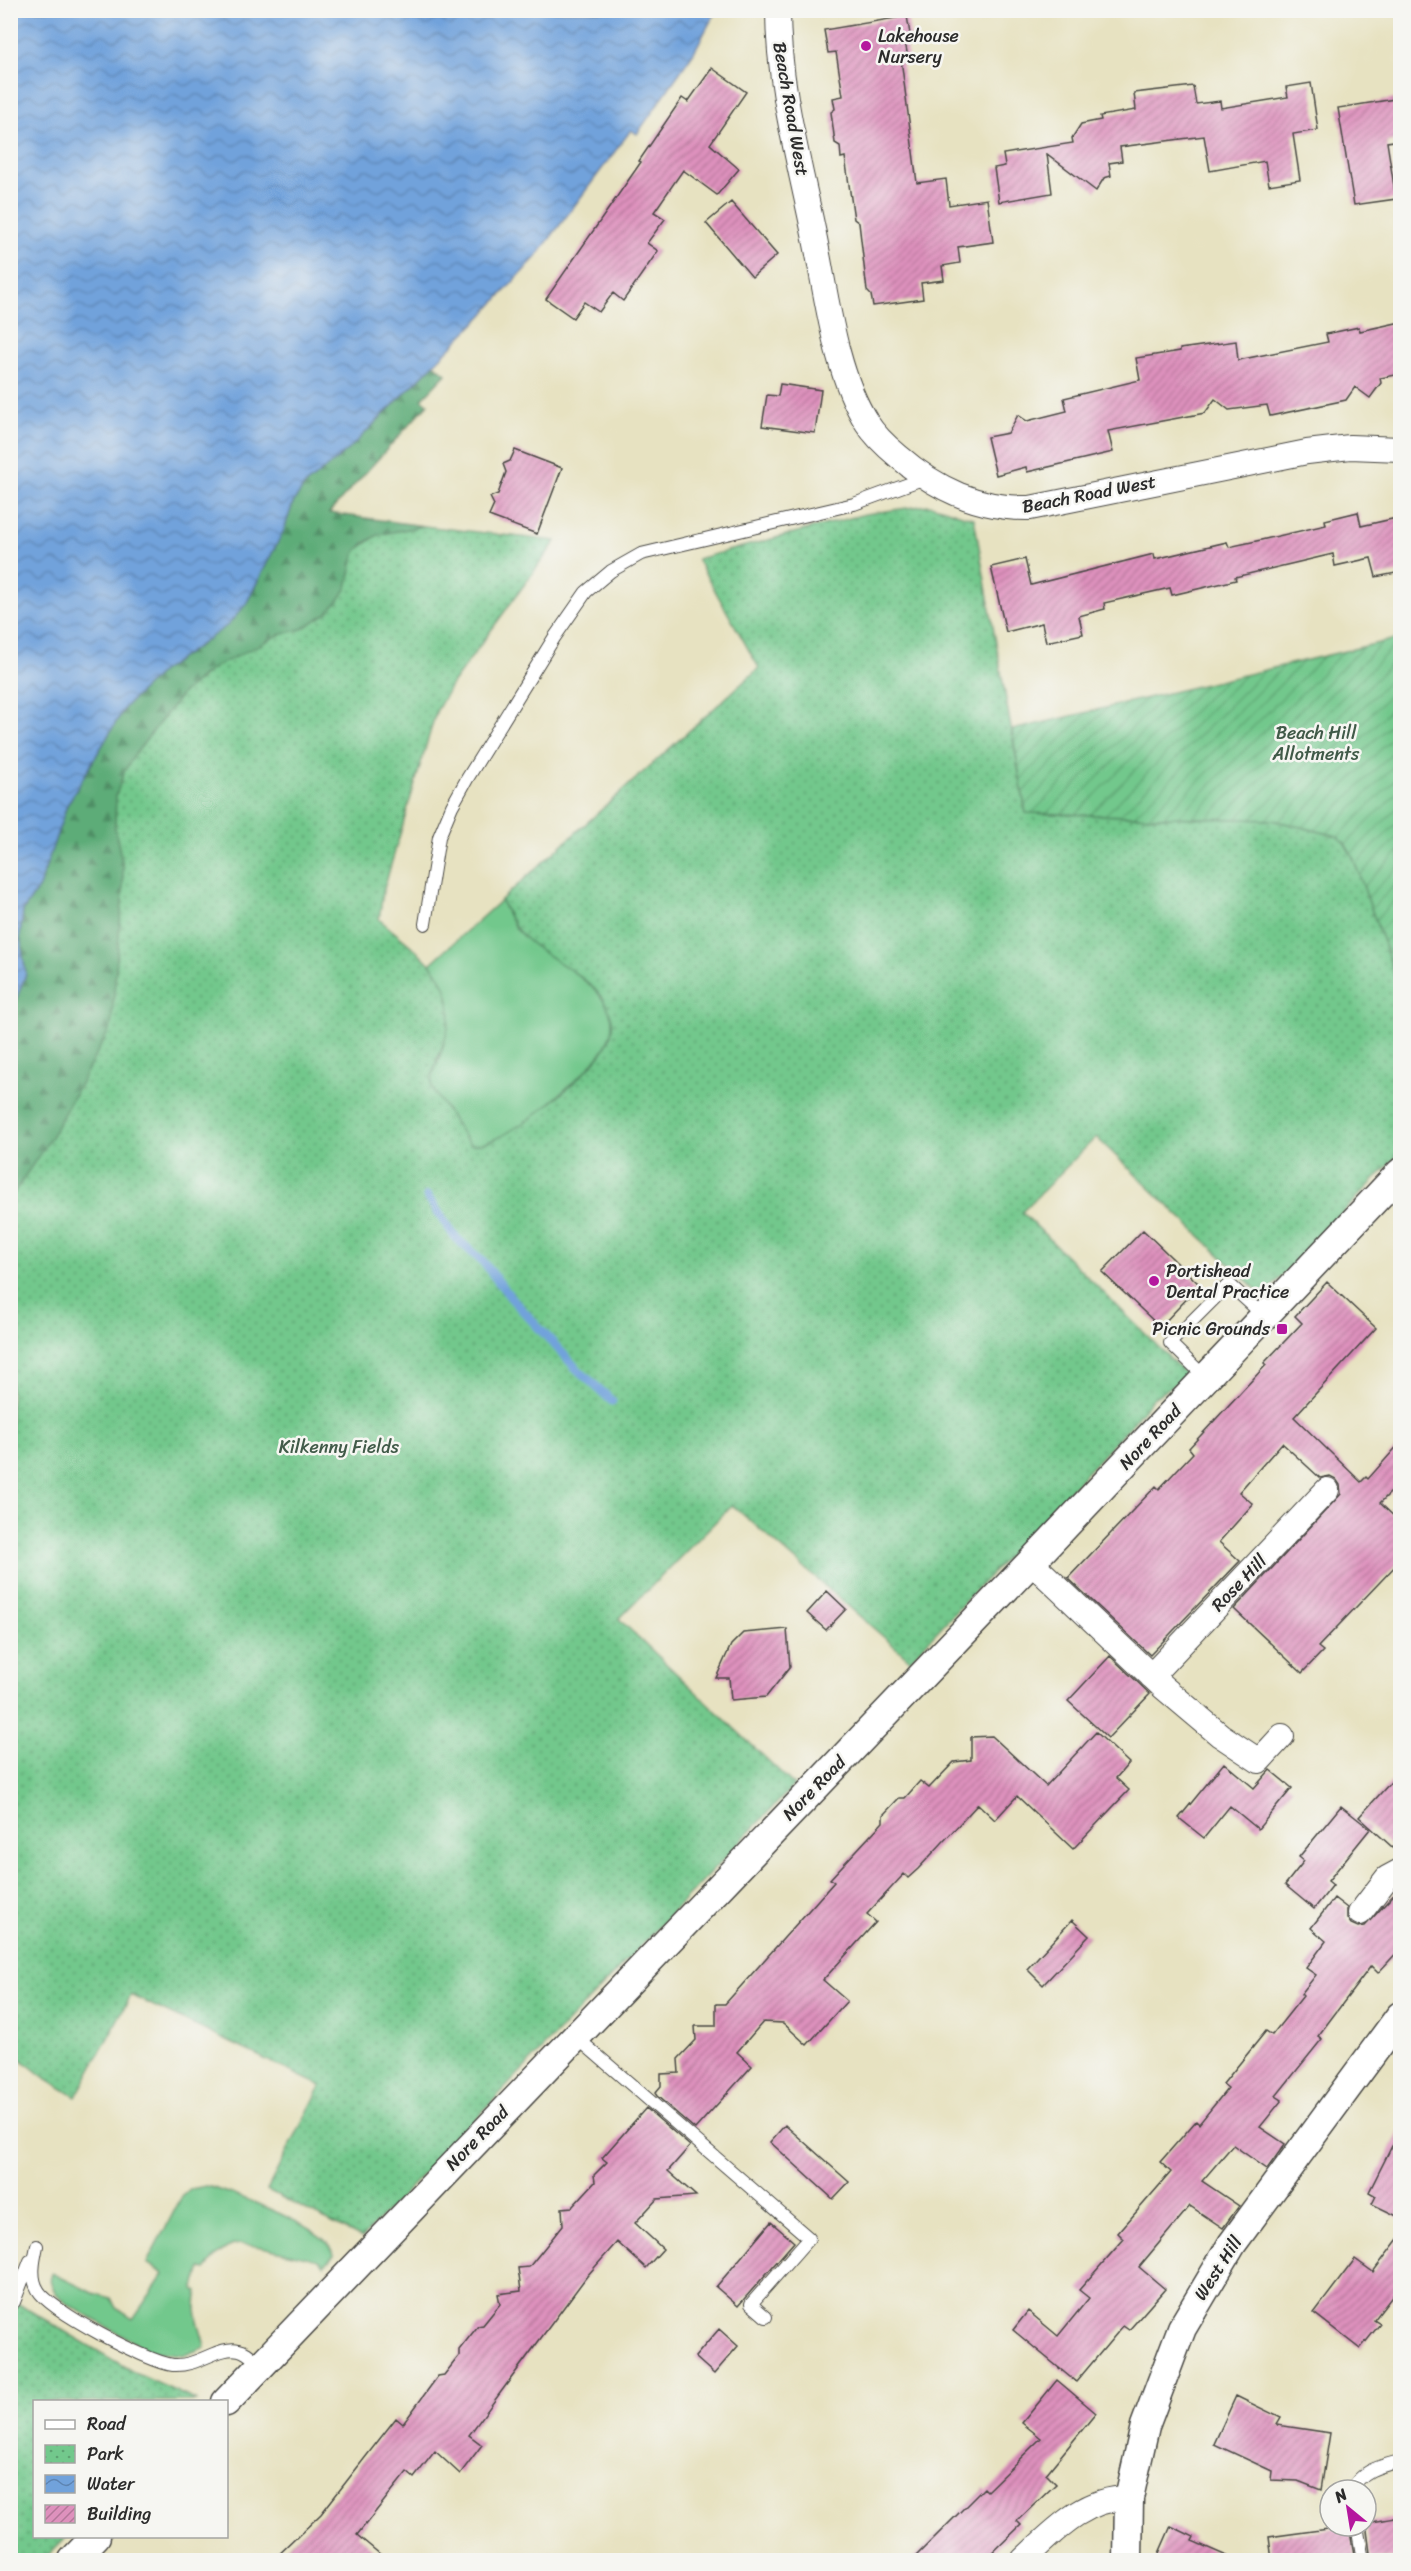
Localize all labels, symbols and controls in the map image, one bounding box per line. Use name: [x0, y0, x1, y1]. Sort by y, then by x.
place label: Lakehouse Nursery: [878, 20, 959, 73]
street label: Beach Road West: [763, 39, 819, 179]
marker: Lakehouse Nursery: [859, 39, 873, 53]
street label: Beach Road West: [1019, 465, 1159, 523]
park label: Beach Hill Allotments: [1272, 717, 1360, 770]
place label: Portishead Dental Practice: [1166, 1255, 1289, 1308]
marker: Portishead Dental Practice: [1147, 1274, 1161, 1288]
place label: Picnic Grounds: [1152, 1313, 1271, 1345]
marker: Picnic Grounds: [1275, 1322, 1289, 1336]
street label: Nore Road: [1111, 1395, 1190, 1478]
park label: Kilkenny Fields: [279, 1431, 400, 1463]
street label: Rose Hill: [1203, 1546, 1276, 1619]
street label: Nore Road: [774, 1747, 855, 1828]
street label: Nore Road: [437, 2097, 518, 2178]
street label: West Hill: [1185, 2228, 1251, 2307]
legend: [33, 2400, 228, 2538]
text: Road: [87, 2408, 127, 2440]
text: Park: [87, 2438, 124, 2470]
text: Water: [87, 2468, 136, 2500]
north arrow: [1318, 2478, 1378, 2538]
text: N: [1328, 2480, 1354, 2511]
text: Building: [87, 2498, 151, 2530]

